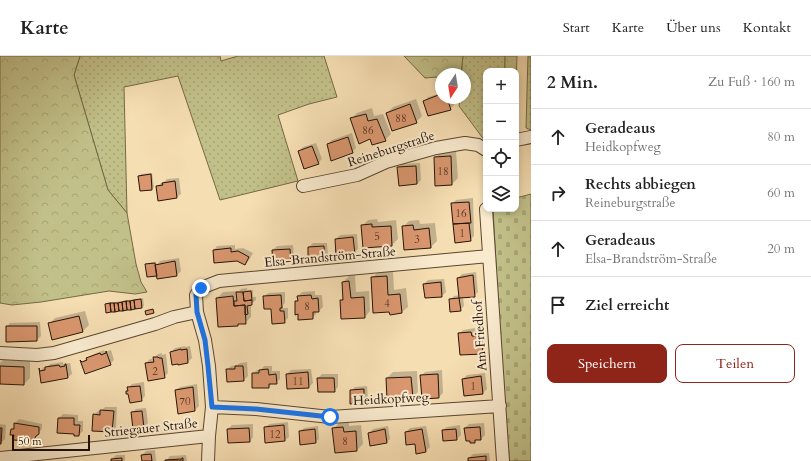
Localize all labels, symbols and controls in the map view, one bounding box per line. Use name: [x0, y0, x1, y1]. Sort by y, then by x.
text: Karte: [20, 15, 69, 41]
text: Start: [563, 18, 590, 37]
text: Karte: [612, 18, 644, 37]
text: Über uns: [666, 18, 721, 37]
text: Kontakt: [743, 18, 791, 37]
north arrow: [435, 68, 471, 104]
map controls: [483, 68, 519, 212]
button: +: [483, 68, 519, 104]
text: 2 Min.: [547, 71, 598, 94]
text: Zu Fuß · 160 m: [708, 73, 795, 91]
button: −: [483, 104, 519, 140]
house number: 88: [395, 111, 407, 126]
text: Geradeaus: [585, 118, 655, 138]
house number: 86: [362, 123, 374, 138]
street label: Reineburgstraße: [345, 126, 437, 172]
icon: ahead: [547, 126, 569, 148]
text: 80 m: [767, 128, 795, 146]
text: Heidkopfweg: [585, 138, 661, 156]
button: locate: [483, 140, 519, 176]
house number: 18: [437, 164, 449, 179]
text: Rechts abbiegen: [585, 174, 696, 194]
button: layers: [483, 176, 519, 212]
icon: right: [547, 182, 569, 204]
text: 60 m: [767, 184, 795, 202]
text: Reineburgstraße: [585, 194, 675, 212]
house number: 16: [455, 206, 467, 221]
house number: 1: [459, 226, 465, 241]
house number: 5: [374, 229, 380, 244]
text: Geradeaus: [585, 230, 655, 250]
house number: 3: [414, 232, 420, 247]
icon: ahead: [547, 238, 569, 260]
text: 20 m: [767, 240, 795, 258]
street label: Elsa-Brandström-Straße: [263, 242, 397, 272]
text: Elsa-Brandström-Straße: [585, 250, 717, 268]
route end: [192, 279, 210, 297]
icon: arrive: [547, 294, 569, 316]
text: Ziel erreicht: [585, 295, 669, 315]
house number: 4: [384, 296, 390, 311]
street label: Am Friedhof: [468, 298, 491, 372]
house number: 8: [304, 299, 310, 314]
button: Speichern: [547, 344, 667, 383]
button: Teilen: [675, 344, 795, 383]
house number: 2: [152, 364, 158, 379]
house number: 11: [292, 374, 304, 389]
house number: 1: [470, 379, 476, 394]
street label: Heidkopfweg: [353, 388, 430, 410]
house number: 70: [179, 394, 191, 409]
route start: [321, 408, 339, 426]
street label: Striegauer Straße: [103, 414, 199, 442]
house number: 12: [269, 427, 281, 442]
scale bar: [12, 433, 90, 452]
text: 50 m: [18, 434, 42, 449]
house number: 8: [342, 434, 348, 449]

